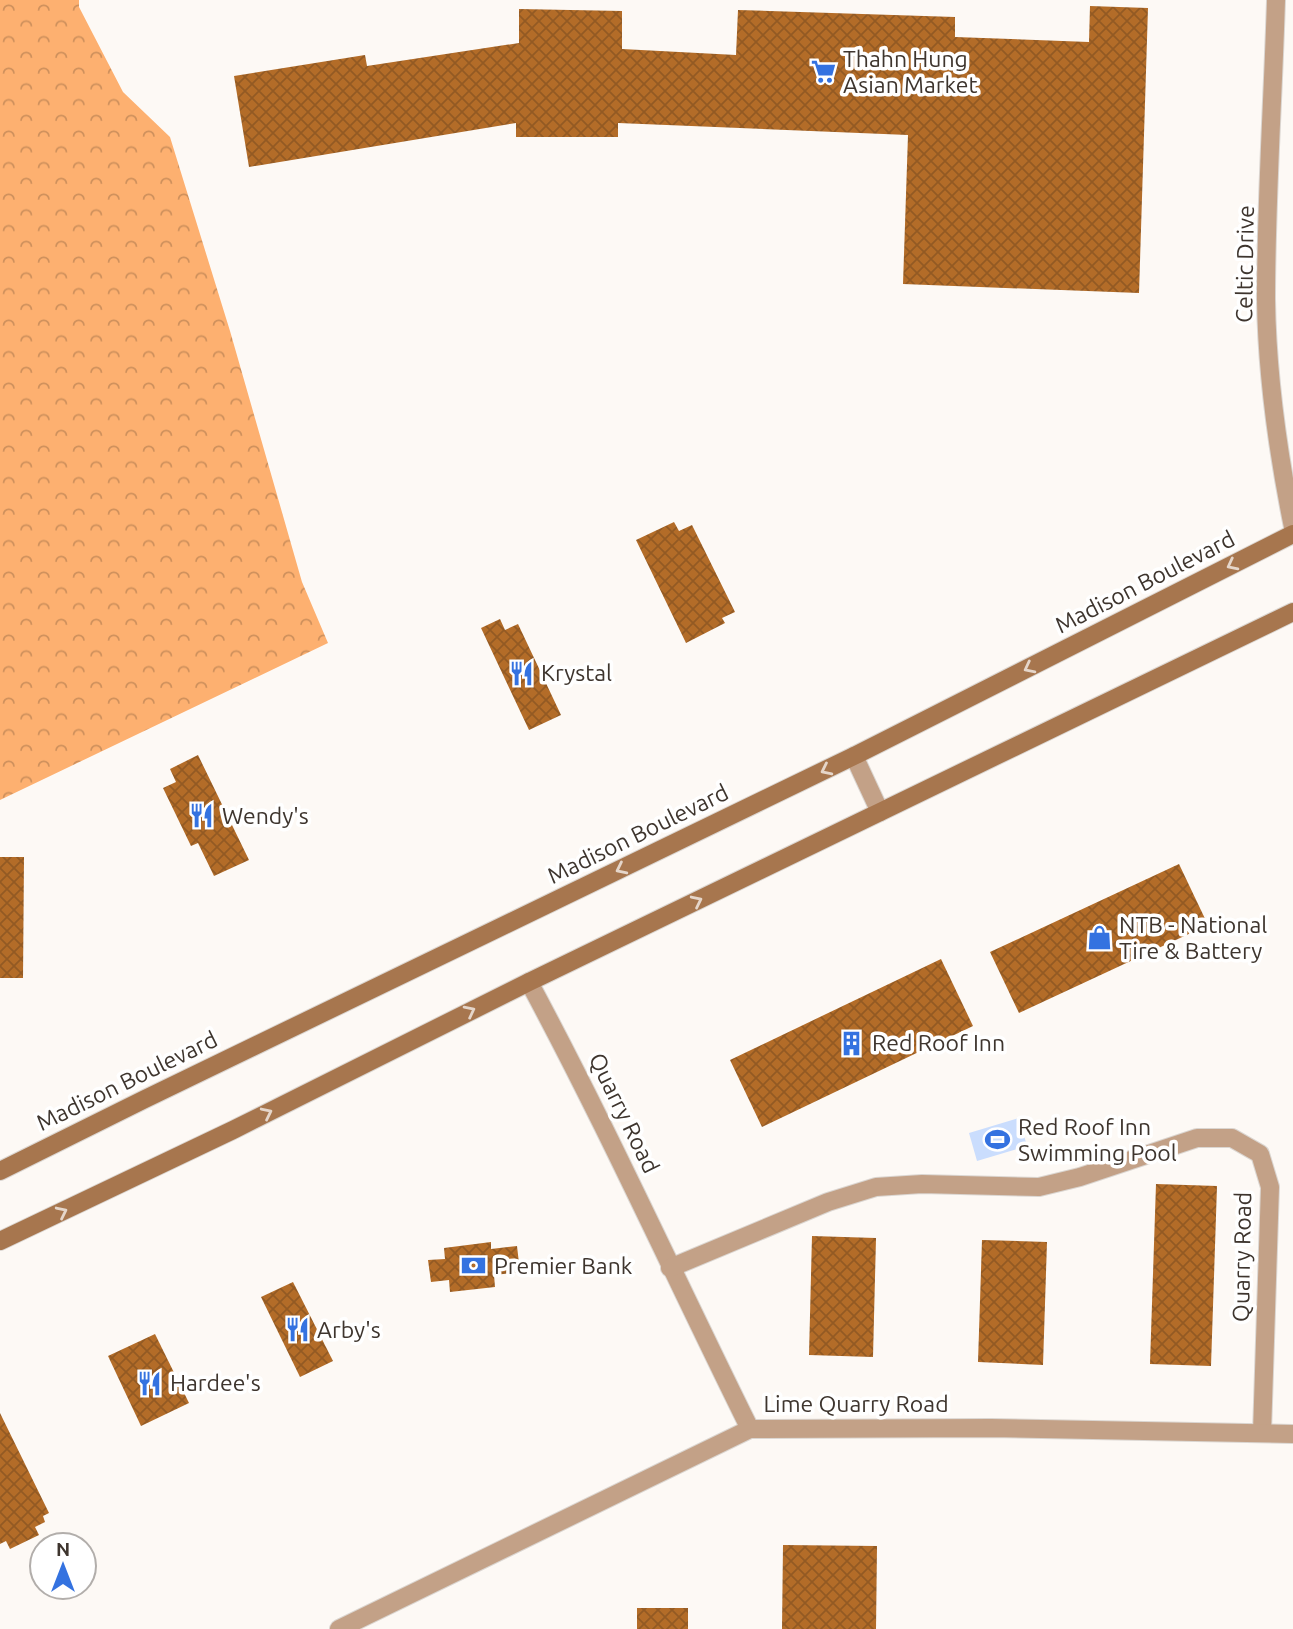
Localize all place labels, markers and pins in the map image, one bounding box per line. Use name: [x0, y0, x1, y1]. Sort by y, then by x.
place label: Thahn Hung Asian Market: [843, 46, 978, 97]
supermarket icon: Thahn Hung Asian Market: [809, 58, 837, 86]
restaurant icon: Krystal: [507, 659, 535, 687]
place label: Krystal: [541, 660, 612, 685]
restaurant icon: Wendy's: [188, 802, 216, 830]
place label: Wendy's: [222, 803, 309, 828]
place label: NTB - National Tire & Battery: [1119, 912, 1267, 963]
shop icon: NTB - National Tire & Battery: [1085, 924, 1113, 952]
building icon: Red Roof Inn: [838, 1029, 866, 1057]
place label: Red Roof Inn: [872, 1030, 1005, 1055]
place label: Red Roof Inn Swimming Pool: [1018, 1114, 1177, 1165]
sports icon: Red Roof Inn Swimming Pool: [984, 1126, 1012, 1154]
bank icon: Premier Bank: [460, 1252, 488, 1280]
place label: Premier Bank: [494, 1253, 633, 1278]
restaurant icon: Arby's: [283, 1316, 311, 1344]
place label: Arby's: [317, 1317, 381, 1342]
restaurant icon: Hardee's: [136, 1369, 164, 1397]
place label: Hardee's: [170, 1370, 261, 1395]

